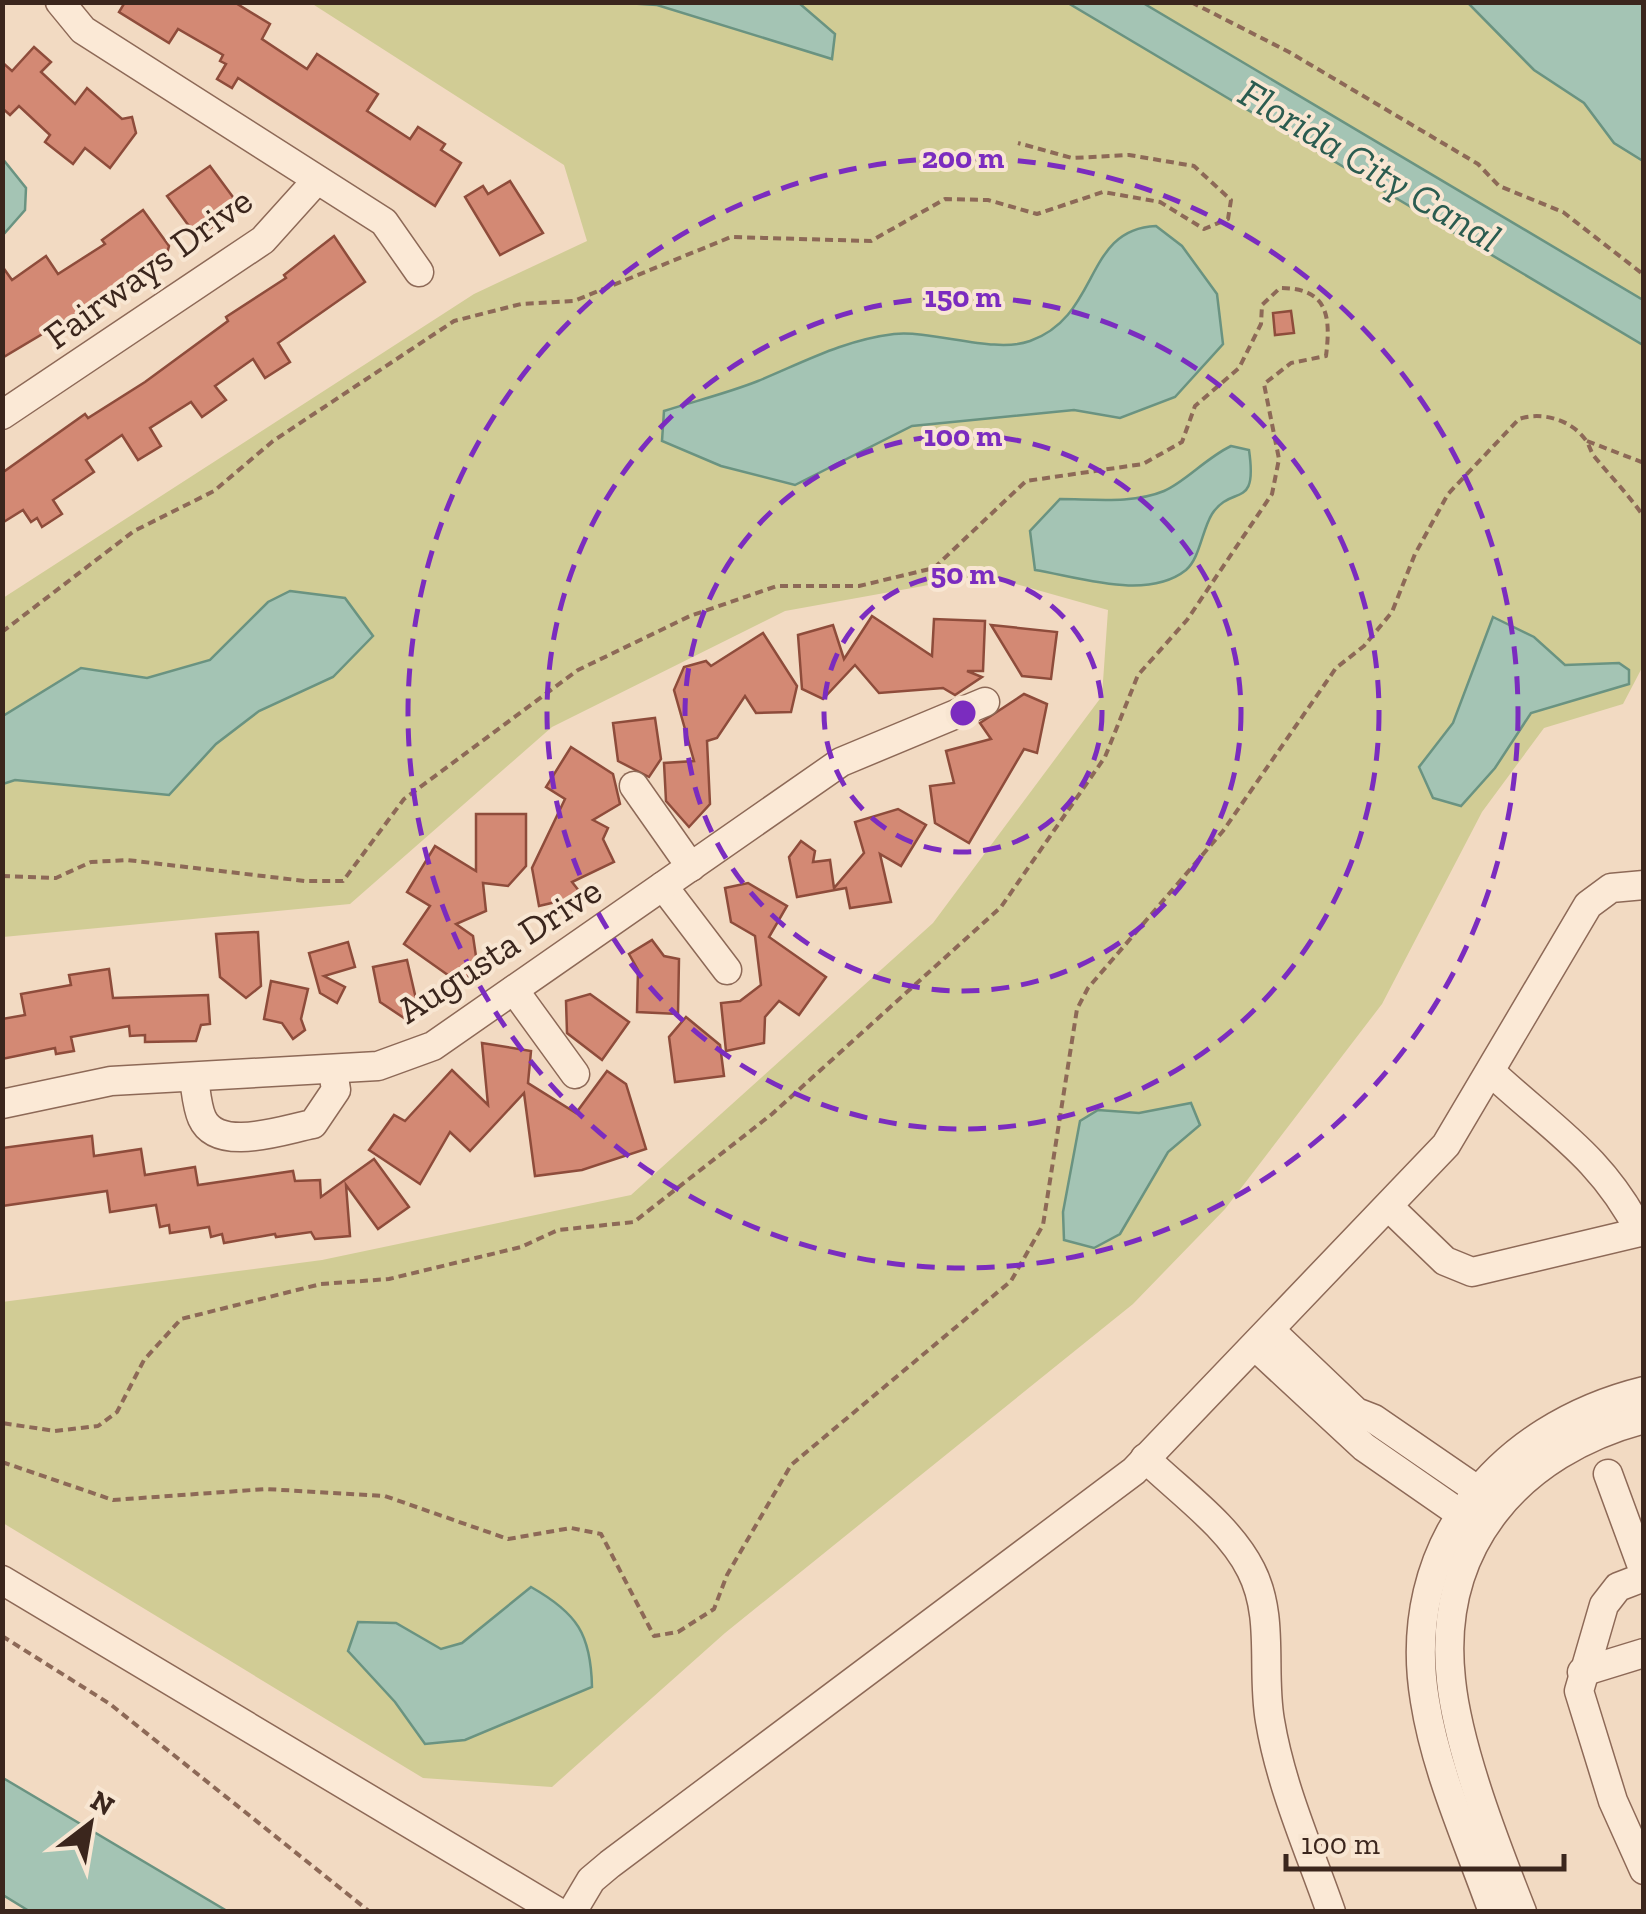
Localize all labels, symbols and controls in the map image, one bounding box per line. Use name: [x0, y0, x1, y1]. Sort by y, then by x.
water label: Florida City Canal: [1231, 68, 1509, 262]
text: 200 m: [922, 140, 1004, 176]
street label: Fairways Drive: [35, 177, 261, 359]
text: 150 m: [925, 279, 1001, 315]
text: 100 m: [924, 418, 1002, 454]
text: 50 m: [931, 556, 995, 592]
centre of rings: [945, 695, 981, 731]
street label: Augusta Drive: [388, 867, 610, 1033]
north arrow: [40, 1774, 140, 1874]
text: N: [85, 1783, 120, 1823]
scale bar: [1286, 1809, 1564, 1871]
text: 100 m: [1301, 1826, 1380, 1862]

